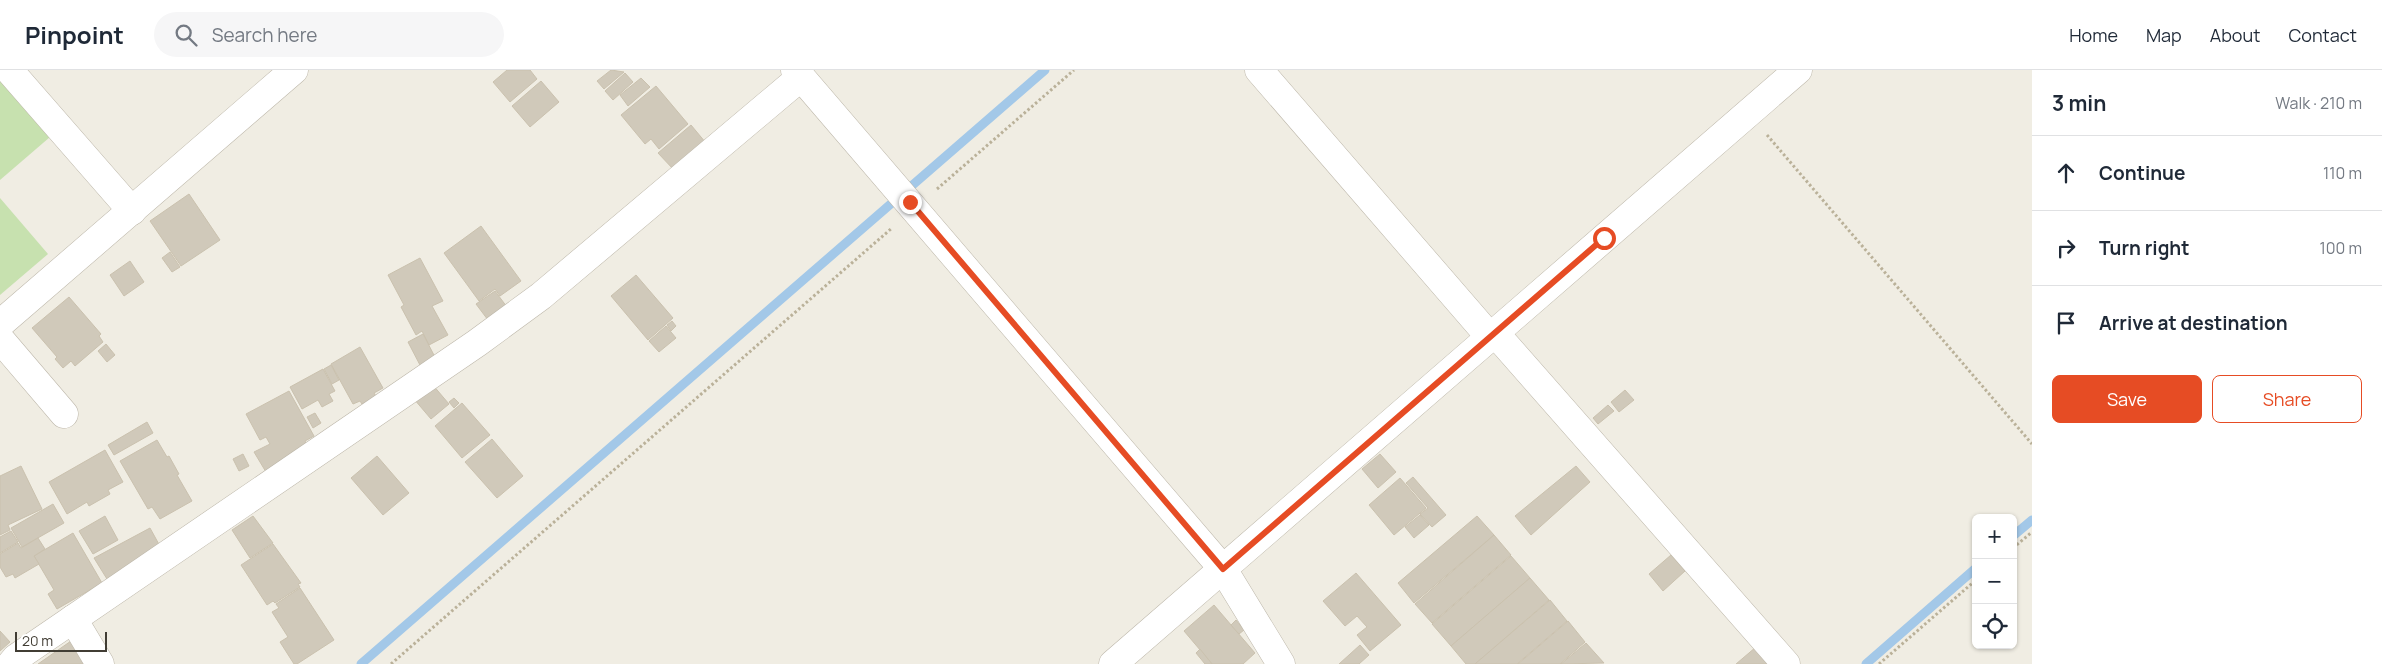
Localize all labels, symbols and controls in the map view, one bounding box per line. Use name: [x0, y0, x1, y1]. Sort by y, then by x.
search box: [154, 12, 504, 57]
text: Pinpoint: [25, 18, 124, 51]
icon: search: [172, 21, 200, 49]
text: Search here: [212, 22, 317, 48]
text: Home: [2069, 23, 2118, 47]
text: Map: [2146, 23, 2182, 47]
text: About: [2210, 23, 2260, 47]
text: Contact: [2288, 23, 2357, 47]
text: 3 min: [2052, 89, 2106, 117]
text: Walk · 210 m: [2275, 92, 2362, 114]
icon: ahead: [2052, 159, 2080, 187]
text: Continue: [2099, 160, 2185, 186]
text: 110 m: [2323, 162, 2362, 184]
route end: [899, 191, 922, 214]
route start: [1593, 227, 1616, 250]
icon: right: [2052, 234, 2080, 262]
text: Turn right: [2099, 235, 2189, 261]
text: 100 m: [2319, 237, 2362, 259]
icon: arrive: [2052, 309, 2080, 337]
text: Arrive at destination: [2099, 310, 2288, 336]
button: Save: [2052, 375, 2202, 423]
button: Share: [2212, 375, 2362, 423]
map controls: [1972, 514, 2017, 649]
button: +: [1972, 514, 2017, 559]
button: −: [1972, 559, 2017, 604]
button: locate: [1972, 604, 2017, 649]
scale bar: [15, 629, 108, 652]
text: 20 m: [22, 631, 53, 650]

